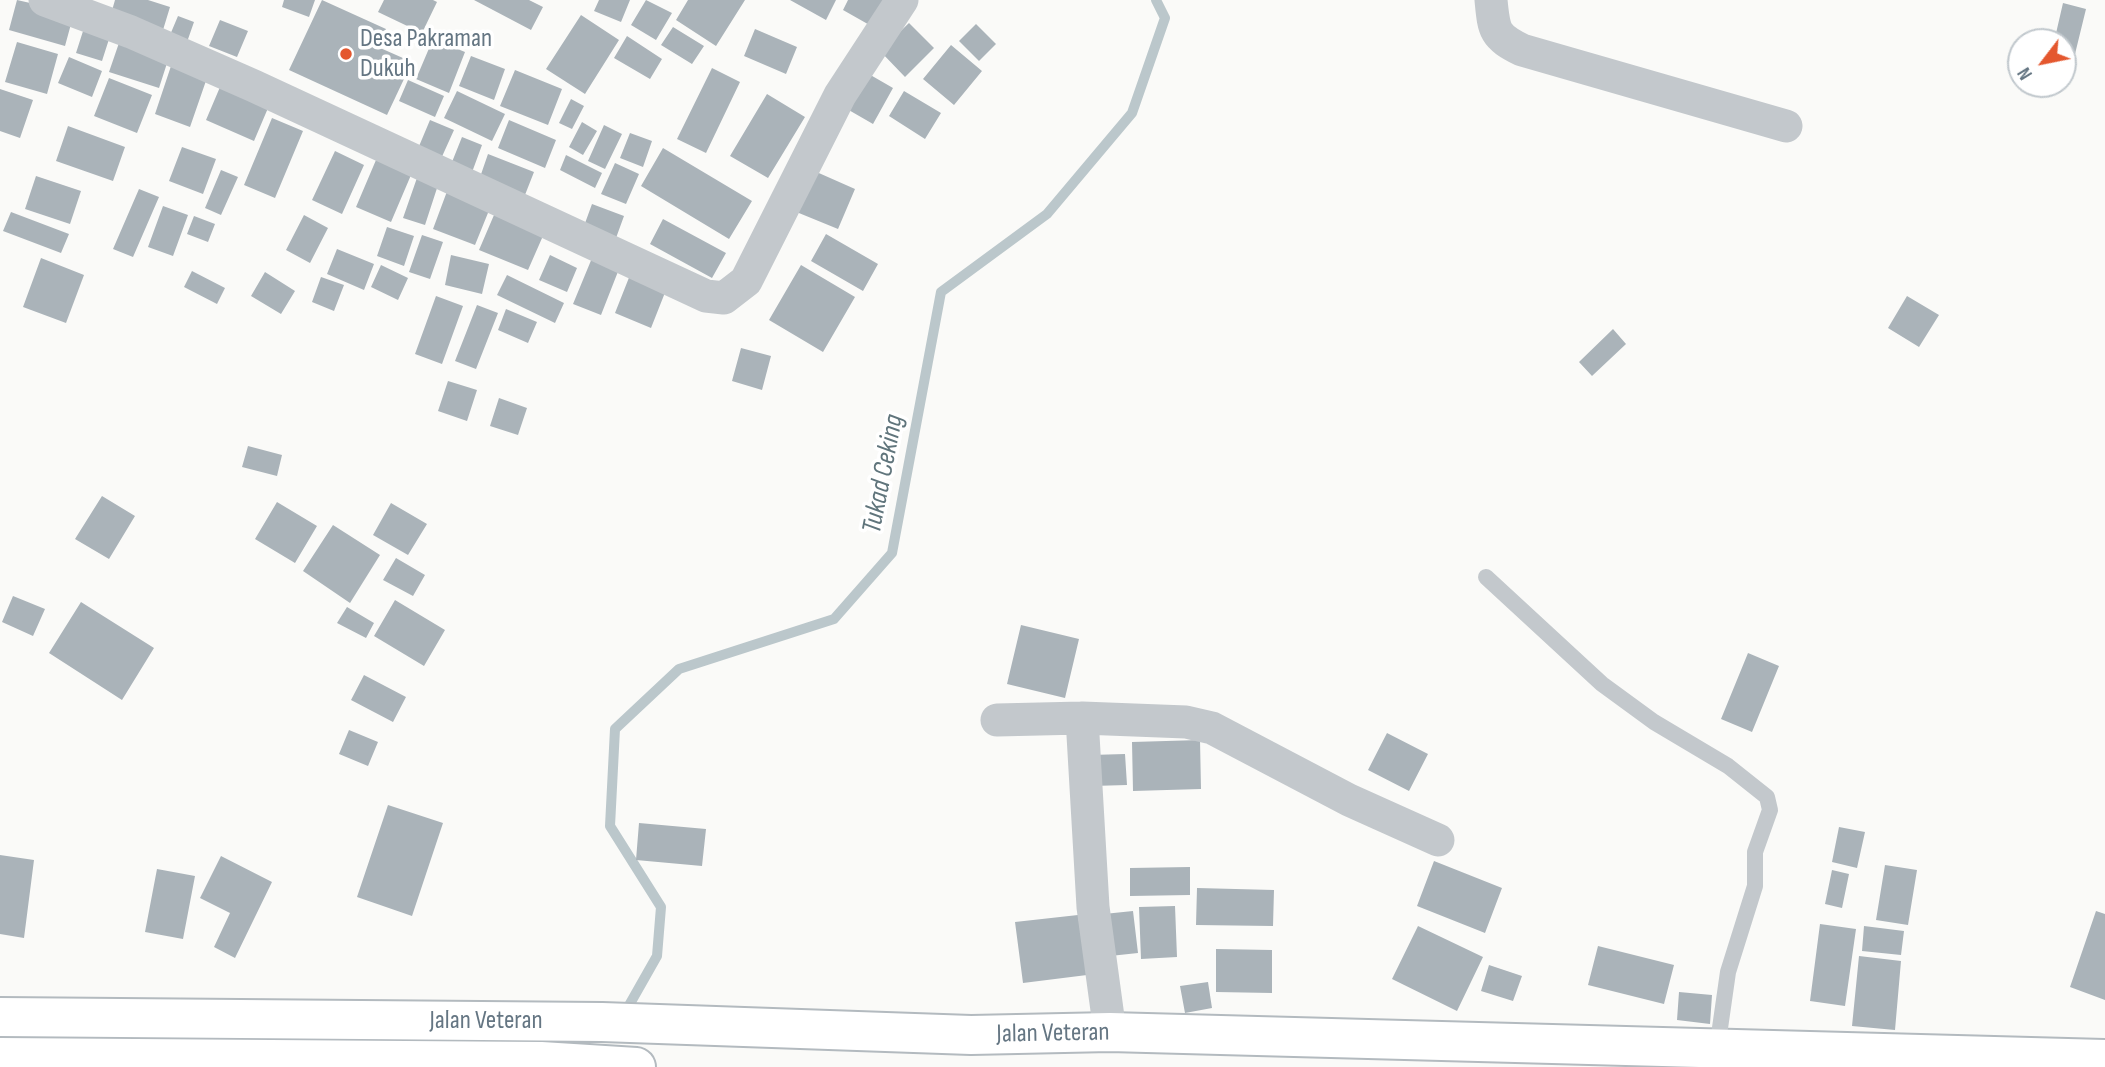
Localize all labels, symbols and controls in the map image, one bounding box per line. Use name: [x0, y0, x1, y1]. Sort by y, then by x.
place label: Desa Pakraman Dukuh: [360, 23, 492, 84]
north arrow: [2007, 28, 2077, 98]
marker: Desa Pakraman Dukuh: [338, 46, 354, 62]
text: N: [2013, 63, 2038, 84]
water label: Tukad Ceking: [856, 412, 912, 536]
street label: Jalan Veteran: [429, 1005, 543, 1037]
street label: Jalan Veteran: [996, 1017, 1110, 1051]

